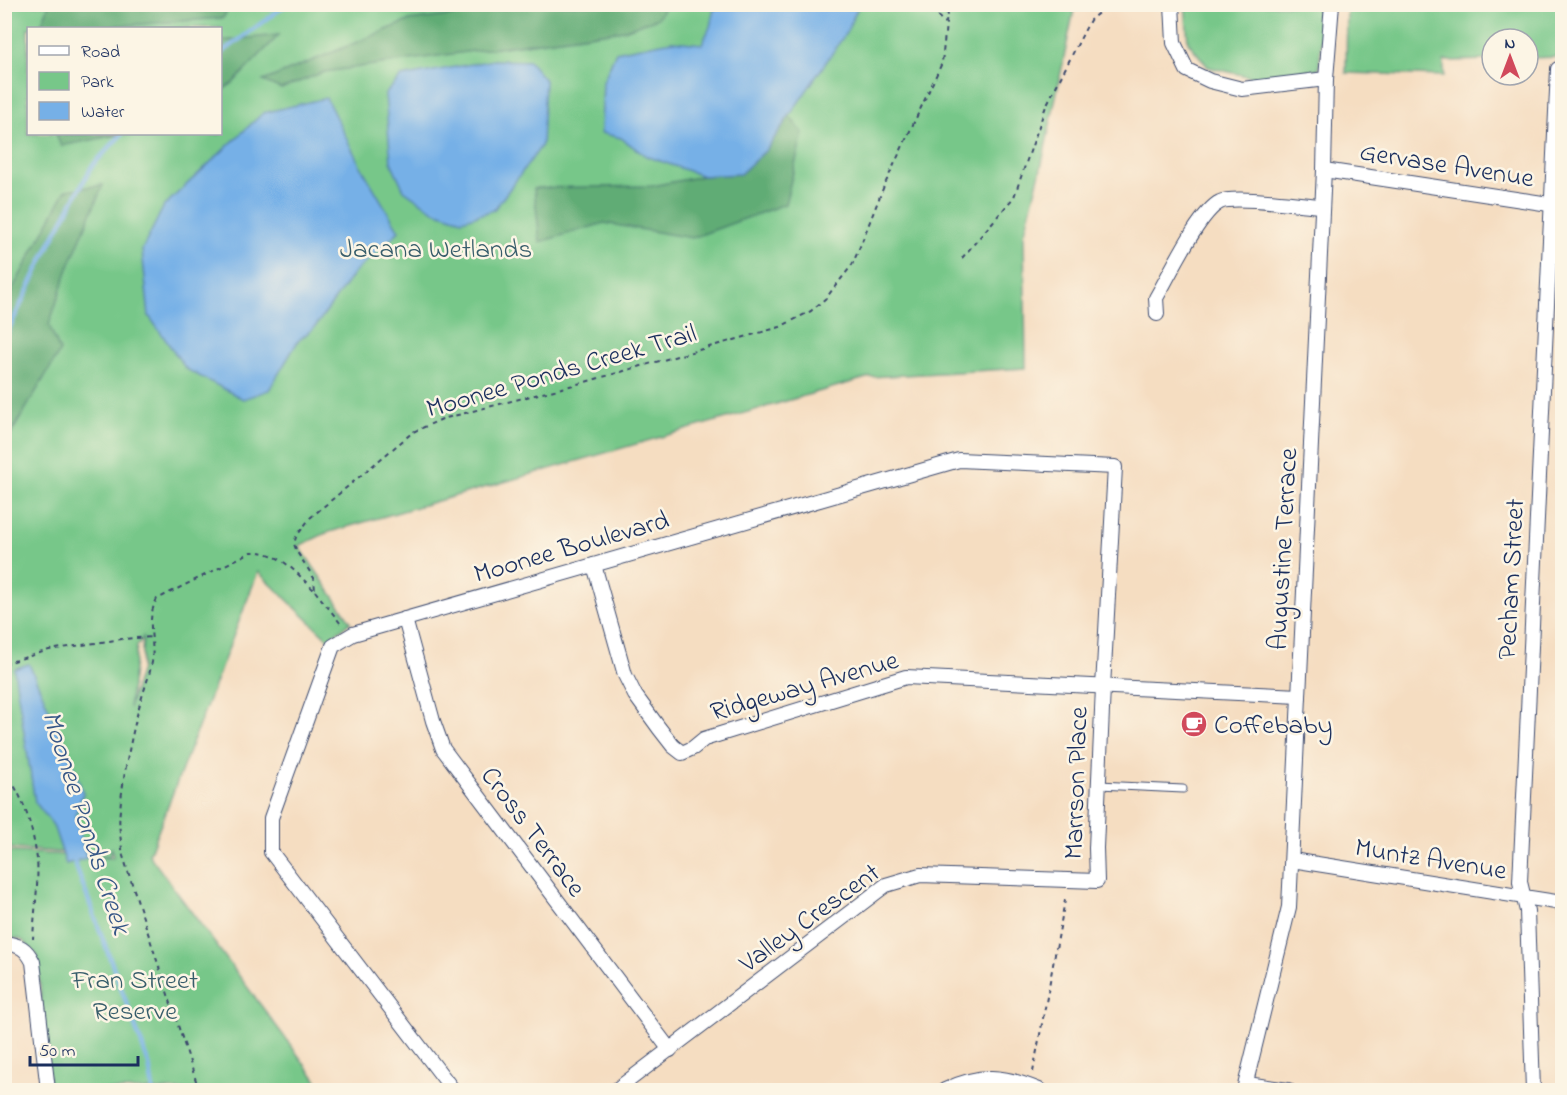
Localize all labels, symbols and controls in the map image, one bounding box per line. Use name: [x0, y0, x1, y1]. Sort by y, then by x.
legend: [27, 27, 222, 135]
north arrow: [1480, 27, 1540, 87]
text: N: [1505, 32, 1516, 56]
text: Road: [81, 40, 120, 66]
text: Park: [81, 70, 114, 96]
text: Water: [81, 100, 125, 126]
street label: Gervase Avenue: [1357, 133, 1537, 200]
park label: Jacana Wetlands: [340, 231, 532, 270]
street label: Moonee Ponds Creek Trail: [422, 315, 701, 430]
street label: Augustine Terrace: [1260, 446, 1309, 651]
street label: Pecham Street: [1489, 498, 1536, 661]
street label: Moonee Boulevard: [469, 502, 674, 595]
street label: Ridgeway Avenue: [706, 642, 904, 733]
street label: Marrson Place: [1055, 705, 1100, 860]
water label: Moonee Ponds Creek: [29, 706, 141, 942]
place label: Coffebaby: [1214, 707, 1332, 746]
cafe icon: Coffebaby: [1179, 709, 1209, 739]
street label: Cross Terrace: [470, 759, 595, 907]
street label: Muntz Avenue: [1352, 829, 1510, 892]
street label: Valley Crescent: [731, 855, 889, 984]
park label: Fran Street Reserve: [71, 962, 198, 1032]
scale bar: [30, 1029, 138, 1067]
text: 50 m: [39, 1039, 76, 1065]

